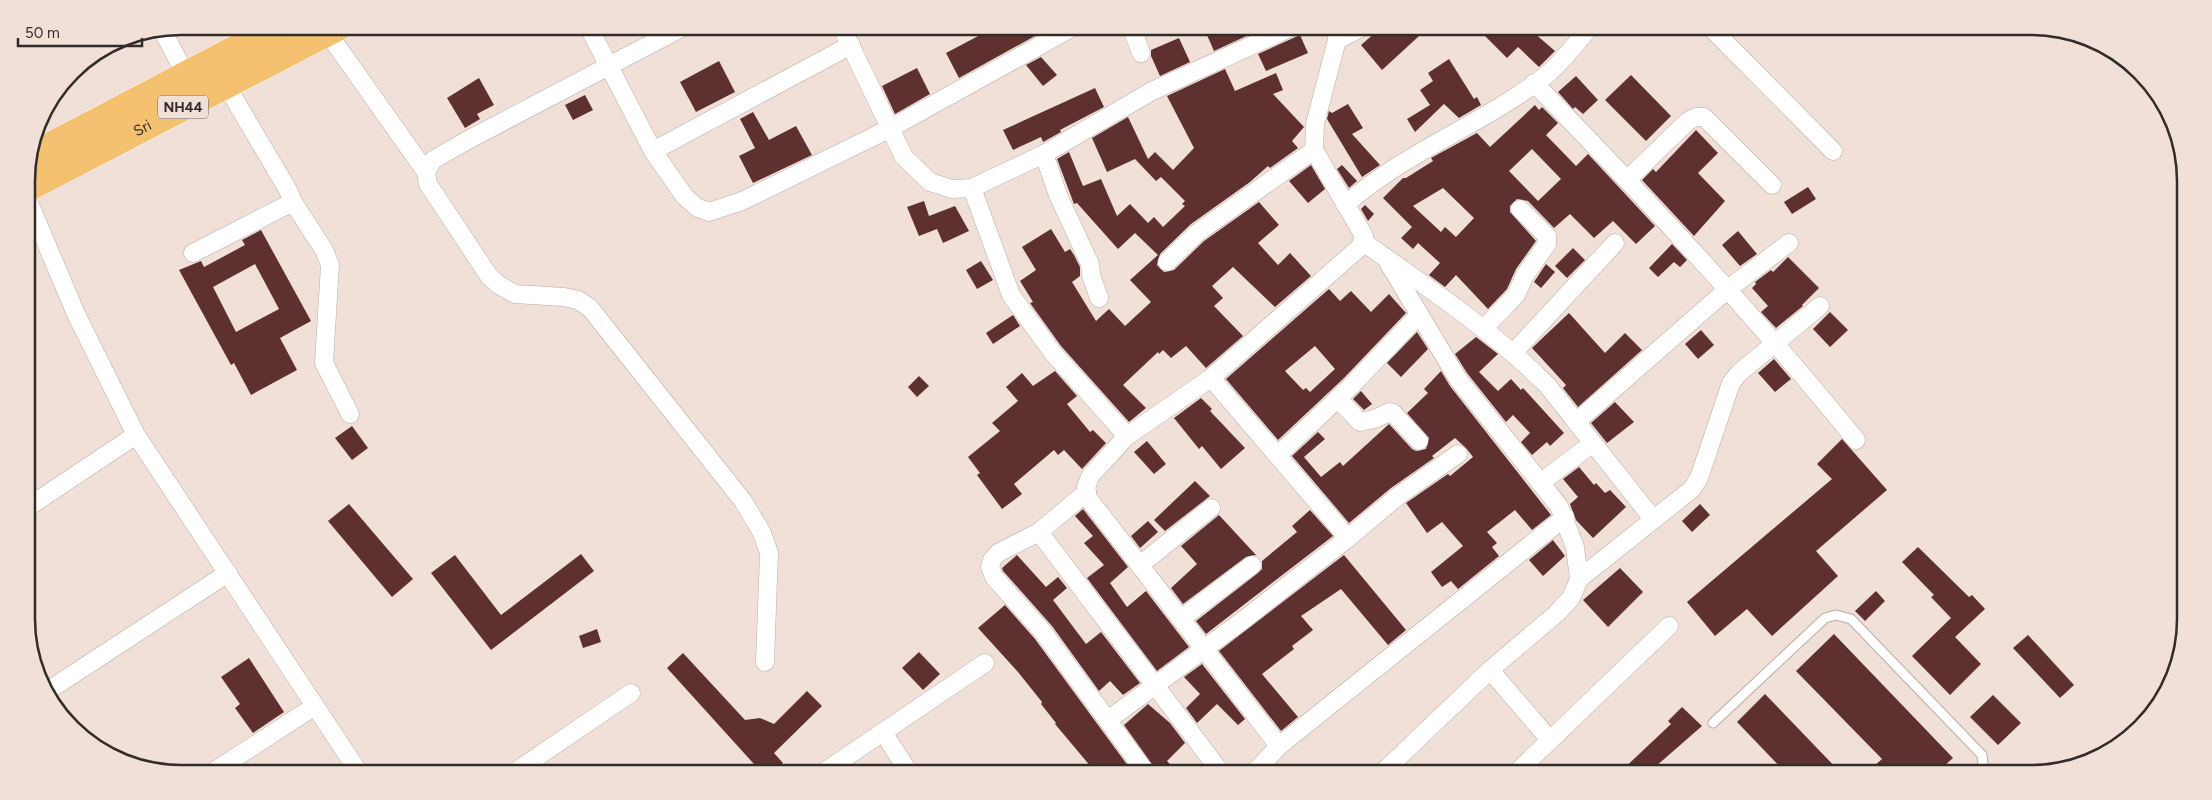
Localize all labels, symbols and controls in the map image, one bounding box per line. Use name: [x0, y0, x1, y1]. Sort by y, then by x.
scale bar: [18, 15, 141, 47]
text: 50 m: [25, 24, 60, 42]
road number: NH44: [158, 95, 208, 118]
street label: Sri: [130, 116, 154, 140]

